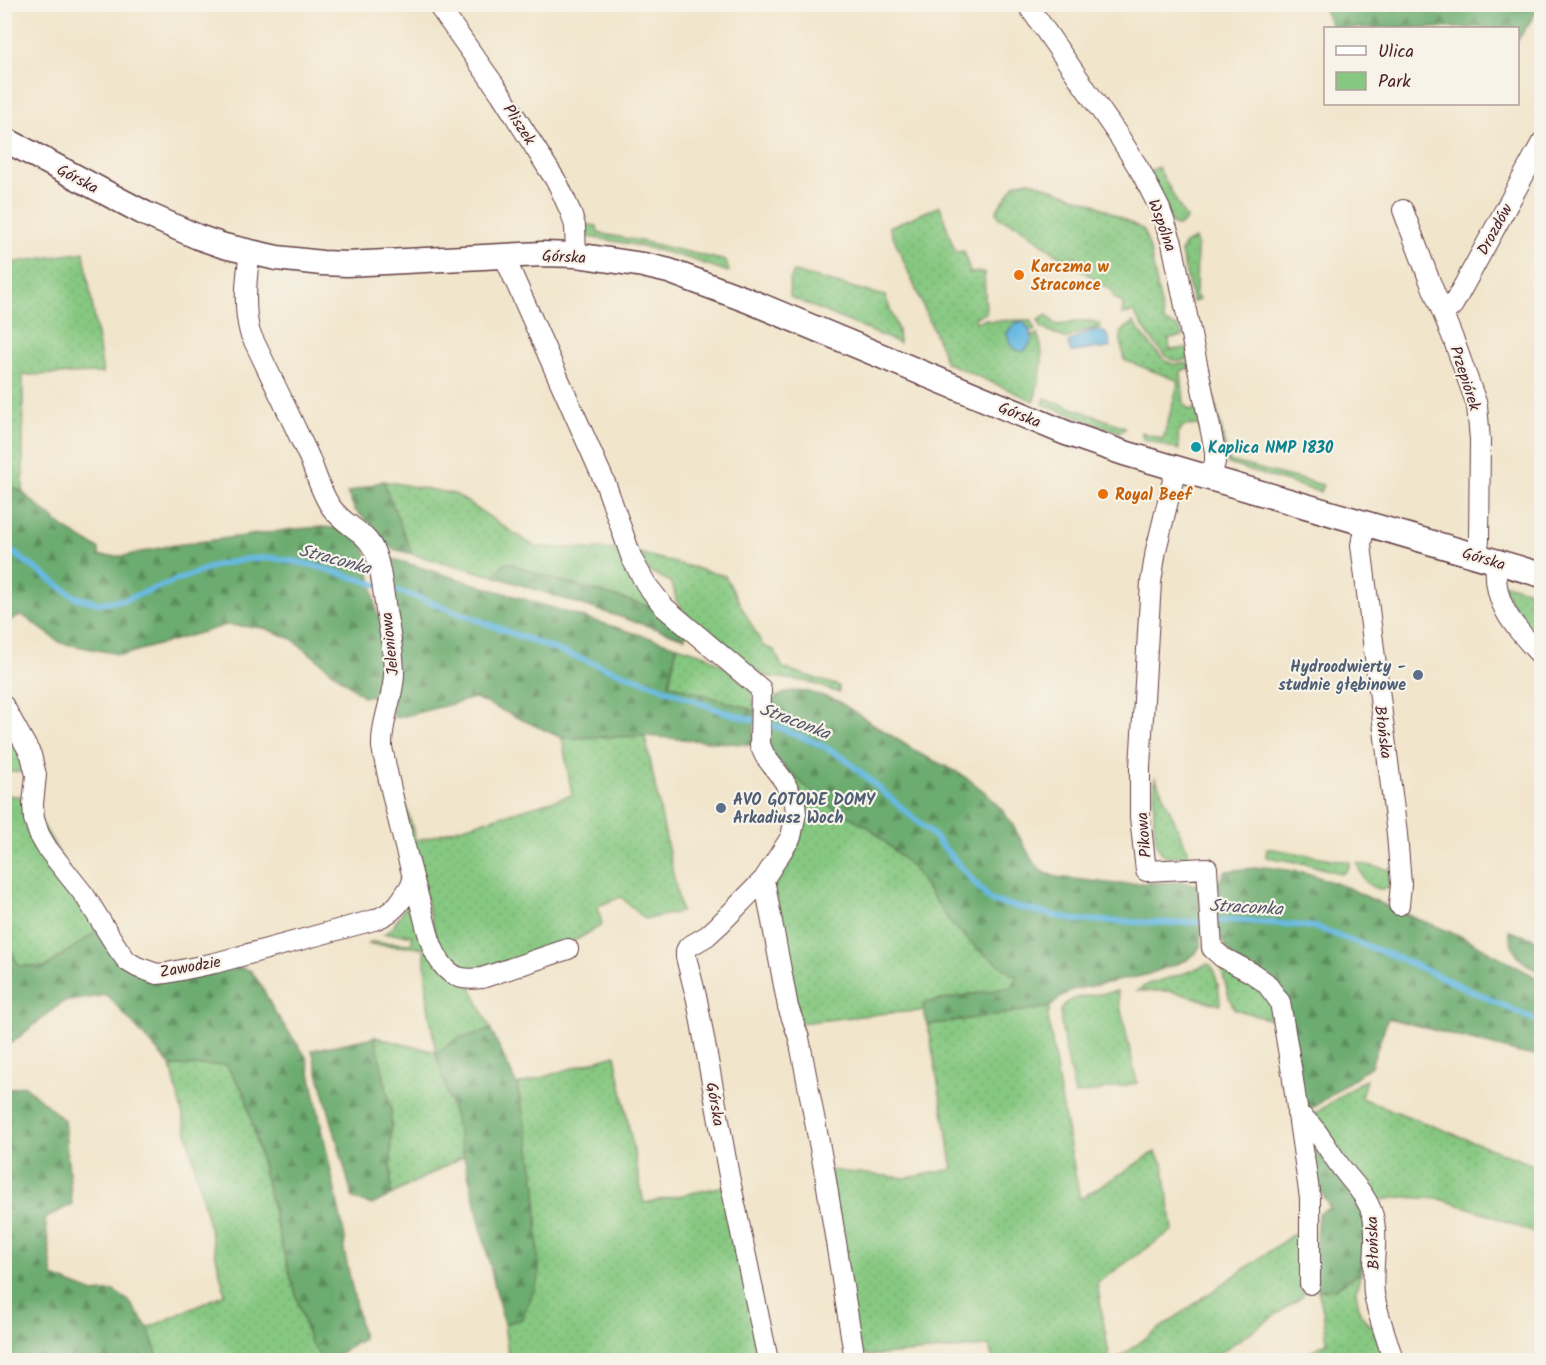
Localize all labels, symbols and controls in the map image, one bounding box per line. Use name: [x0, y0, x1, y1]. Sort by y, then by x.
legend: [1324, 27, 1519, 105]
text: Ulica: [1378, 38, 1414, 67]
text: Park: [1378, 68, 1411, 97]
street label: Pliszek: [496, 99, 542, 151]
street label: Górska: [52, 158, 103, 201]
street label: Wspólna: [1141, 196, 1183, 255]
street label: Drozdów: [1471, 199, 1520, 260]
street label: Górska: [541, 244, 587, 271]
place label: Karczma w Straconce: [1031, 255, 1110, 298]
marker: Karczma w Straconce: [1012, 268, 1026, 282]
street label: Przepiórek: [1442, 343, 1487, 415]
street label: Górska: [994, 396, 1045, 435]
place label: Kaplica NMP 1830: [1208, 436, 1334, 461]
marker: Kaplica NMP 1830: [1189, 440, 1203, 454]
place label: Royal Beef: [1115, 483, 1193, 508]
marker: Royal Beef: [1096, 487, 1110, 501]
water label: Straconka: [295, 537, 375, 584]
street label: Górska: [1459, 541, 1508, 578]
street label: Jeleniowa: [375, 611, 406, 677]
place label: Hydroodwierty - studnie głębinowe: [1278, 655, 1406, 698]
marker: Hydroodwierty - studnie głębinowe: [1411, 668, 1425, 682]
water label: Straconka: [755, 696, 835, 750]
street label: Błońska: [1367, 704, 1398, 760]
place label: AVO GOTOWE DOMY Arkadiusz Woch: [733, 788, 876, 831]
marker: AVO GOTOWE DOMY Arkadiusz Woch: [714, 801, 728, 815]
street label: Pikowa: [1130, 811, 1159, 859]
water label: Straconka: [1208, 892, 1285, 925]
street label: Zawodzie: [158, 950, 223, 985]
street label: Górska: [698, 1080, 731, 1128]
street label: Błońska: [1360, 1216, 1387, 1270]

